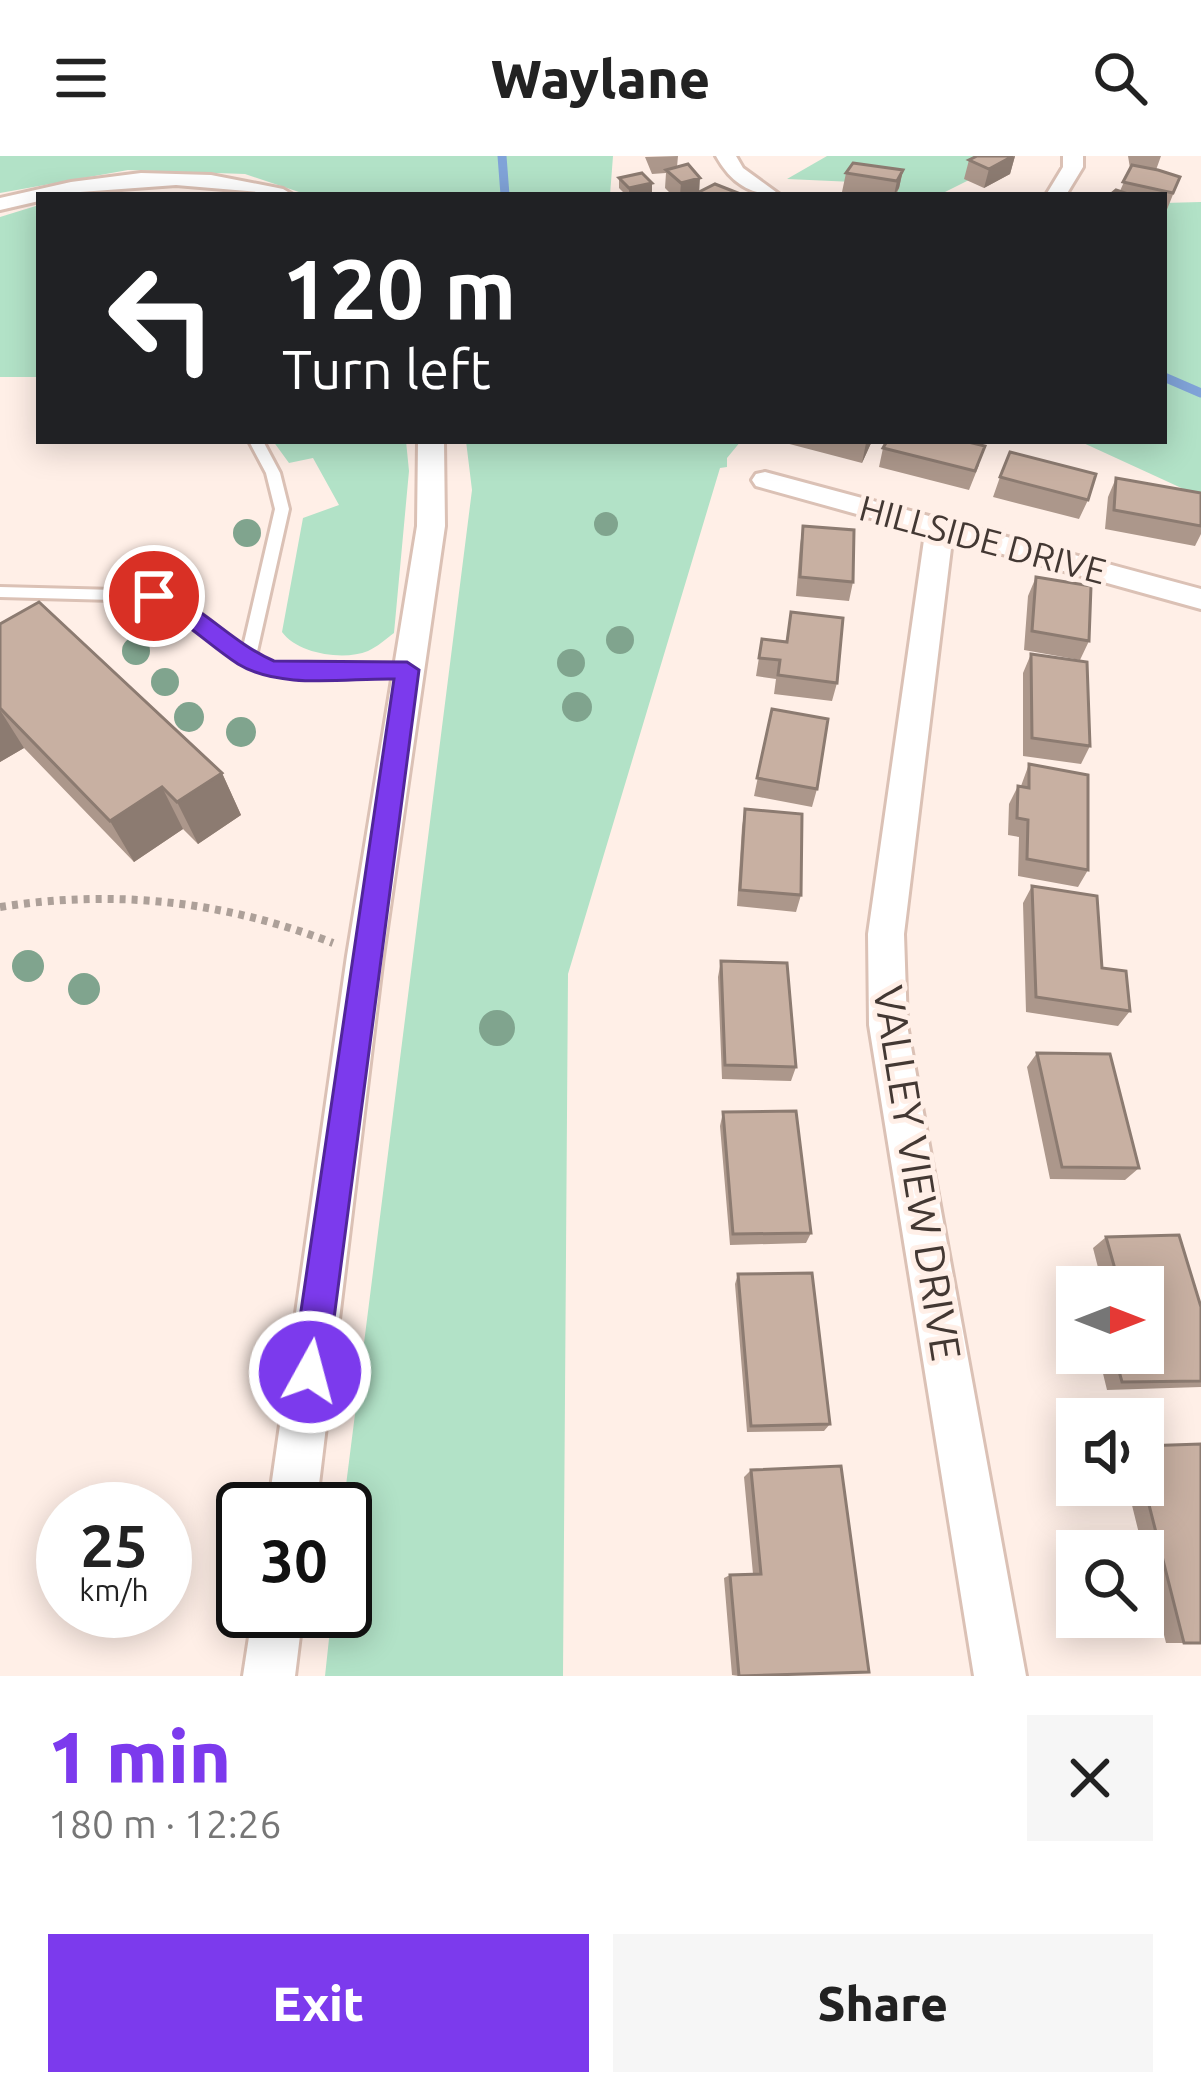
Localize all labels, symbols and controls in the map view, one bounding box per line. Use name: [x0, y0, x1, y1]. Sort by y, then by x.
icon: menu: [48, 45, 114, 111]
icon: search: [1087, 45, 1153, 111]
text: Waylane: [491, 48, 710, 108]
icon: left: [84, 240, 240, 396]
text: 120 m: [282, 241, 516, 335]
text: Turn left: [282, 339, 491, 399]
street label: HILLSIDE DRIVE: [855, 486, 1111, 592]
pin: [103, 545, 205, 647]
icon: arrive: [121, 563, 187, 629]
street label: VALLEY VIEW DRIVE: [865, 982, 971, 1364]
north arrow: [1056, 1266, 1164, 1374]
map controls: [1056, 1266, 1164, 1638]
position arrow: [247, 1309, 373, 1435]
button: sound: [1056, 1398, 1164, 1506]
speed limit sign: 30: [216, 1482, 372, 1638]
text: 25: [80, 1511, 148, 1578]
button: search: [1056, 1530, 1164, 1638]
text: km/h: [79, 1573, 149, 1607]
button: close: [1027, 1715, 1153, 1841]
text: 1 min: [48, 1716, 231, 1797]
text: 180 m · 12:26: [48, 1802, 282, 1845]
button: Exit: [48, 1934, 589, 2072]
button: Share: [613, 1934, 1153, 2072]

